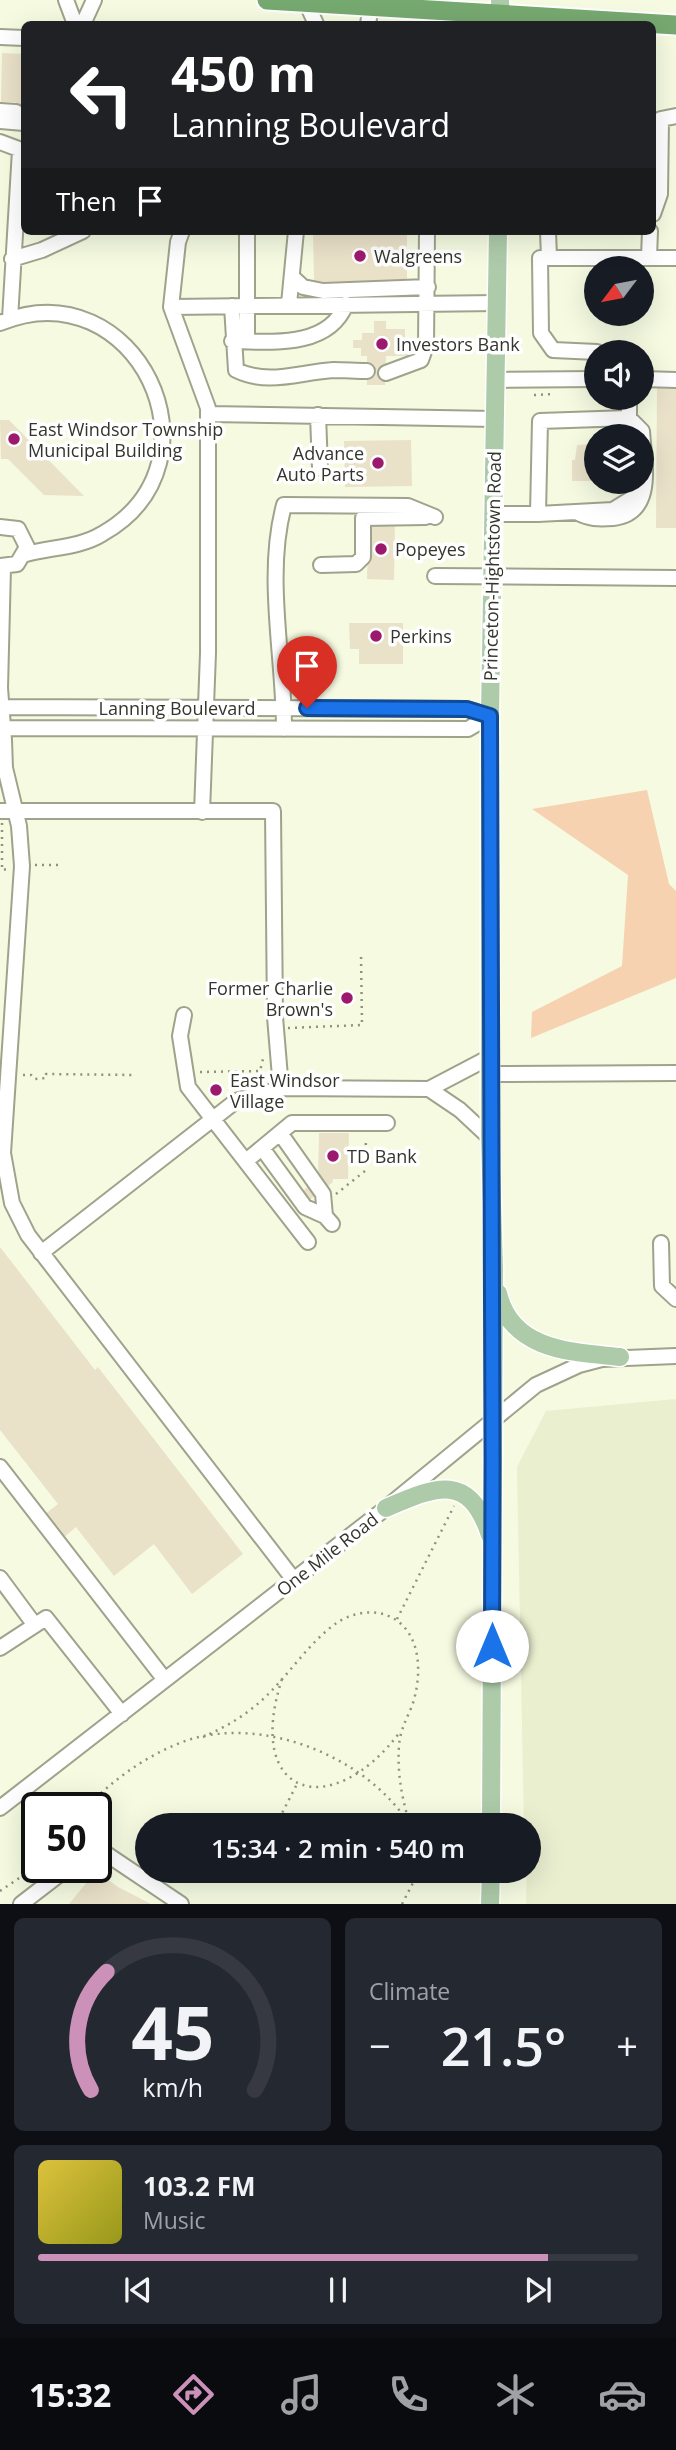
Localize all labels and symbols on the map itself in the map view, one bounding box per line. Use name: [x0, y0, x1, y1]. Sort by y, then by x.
place label: Walgreens: [374, 244, 462, 268]
marker: Walgreens: [352, 248, 368, 264]
north arrow: [584, 256, 654, 326]
place label: Investors Bank: [396, 332, 520, 356]
marker: Investors Bank: [374, 336, 390, 352]
place label: East Windsor Township Municipal Building: [28, 417, 223, 462]
marker: East Windsor Township Municipal Building: [6, 431, 22, 447]
place label: Advance Auto Parts: [276, 441, 364, 486]
street label: Princeton-Hightstown Road: [478, 451, 506, 681]
marker: Advance Auto Parts: [370, 455, 386, 471]
place label: Popeyes: [395, 537, 465, 561]
marker: Popeyes: [373, 541, 389, 557]
place label: Perkins: [390, 624, 452, 648]
marker: Perkins: [368, 628, 384, 644]
pin: [277, 636, 337, 708]
street label: Lanning Boulevard: [98, 696, 256, 720]
place label: Former Charlie Brown's: [208, 976, 333, 1021]
marker: Former Charlie Brown's: [339, 990, 355, 1006]
place label: East Windsor Village: [230, 1068, 340, 1113]
marker: East Windsor Village: [208, 1082, 224, 1098]
place label: TD Bank: [347, 1144, 417, 1168]
marker: TD Bank: [325, 1148, 341, 1164]
street label: One Mile Road: [271, 1507, 383, 1601]
position arrow: [455, 1609, 529, 1683]
speed limit sign: 50: [21, 1792, 112, 1883]

